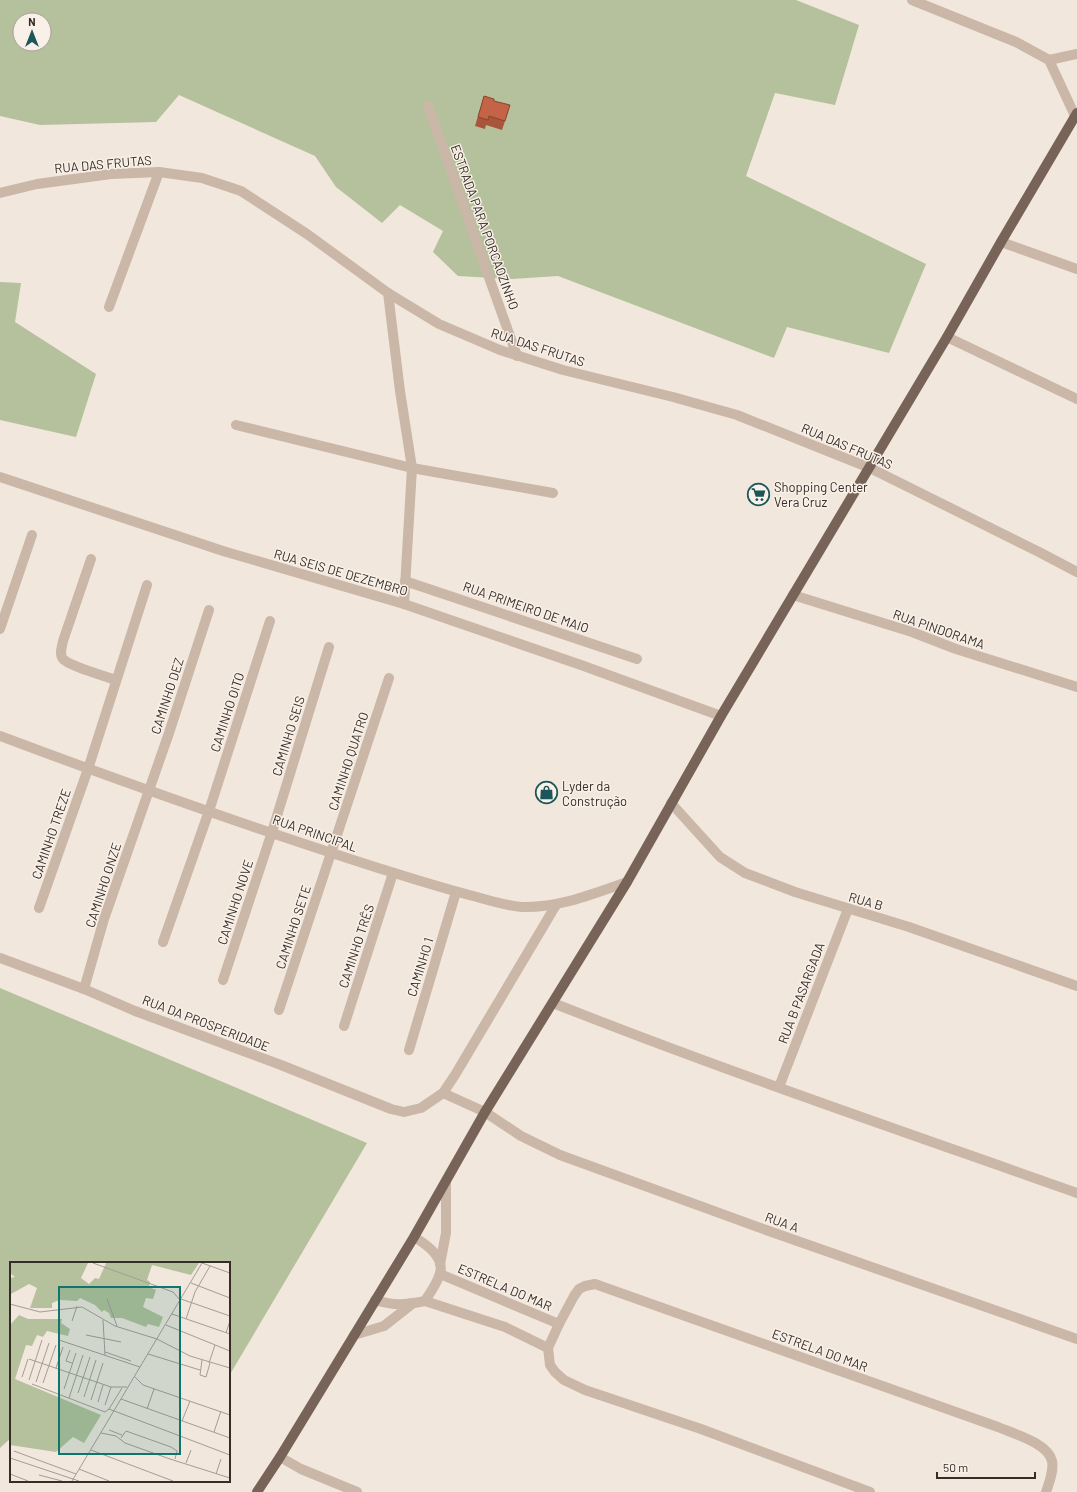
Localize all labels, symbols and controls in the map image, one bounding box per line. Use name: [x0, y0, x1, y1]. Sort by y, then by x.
north arrow: [12, 12, 52, 52]
text: N: [28, 15, 36, 28]
street label: ESTRADA PARA PORCAOZINHO: [448, 142, 522, 312]
street label: RUA DAS FRUTAS: [54, 152, 152, 176]
street label: RUA DAS FRUTAS: [489, 324, 587, 370]
street label: RUA DAS FRUTAS: [799, 420, 895, 472]
place label: Shopping Center Vera Cruz: [774, 479, 868, 510]
supermarket icon: Shopping Center Vera Cruz: [745, 481, 771, 507]
street label: RUA SEIS DE DEZEMBRO: [272, 545, 410, 599]
street label: RUA PRIMEIRO DE MAIO: [461, 578, 591, 636]
street label: RUA PINDORAMA: [891, 606, 987, 652]
street label: CAMINHO DEZ: [147, 656, 187, 736]
street label: CAMINHO OITO: [207, 670, 247, 754]
street label: CAMINHO SEIS: [268, 694, 308, 778]
street label: CAMINHO QUATRO: [325, 710, 371, 812]
place label: Lyder da Construção: [562, 778, 627, 809]
shop icon: Lyder da Construção: [534, 780, 560, 806]
street label: CAMINHO TREZE: [28, 787, 74, 881]
street label: RUA PRINCIPAL: [271, 811, 359, 855]
street label: CAMINHO ONZE: [82, 840, 124, 929]
street label: CAMINHO NOVE: [214, 857, 256, 947]
street label: CAMINHO SETE: [272, 883, 314, 971]
street label: RUA B: [847, 888, 885, 914]
street label: CAMINHO TRÊS: [335, 902, 377, 990]
street label: CAMINHO 1: [403, 936, 437, 998]
street label: RUA B PASARGADA: [774, 940, 828, 1046]
street label: RUA DA PROSPERIDADE: [140, 991, 272, 1055]
street label: RUA A: [763, 1209, 801, 1235]
street label: ESTRELA DO MAR: [456, 1260, 554, 1314]
inset map: [10, 1262, 230, 1482]
street label: ESTRELA DO MAR: [770, 1325, 870, 1375]
scale bar: [937, 1454, 1035, 1480]
text: 50 m: [943, 1460, 968, 1474]

